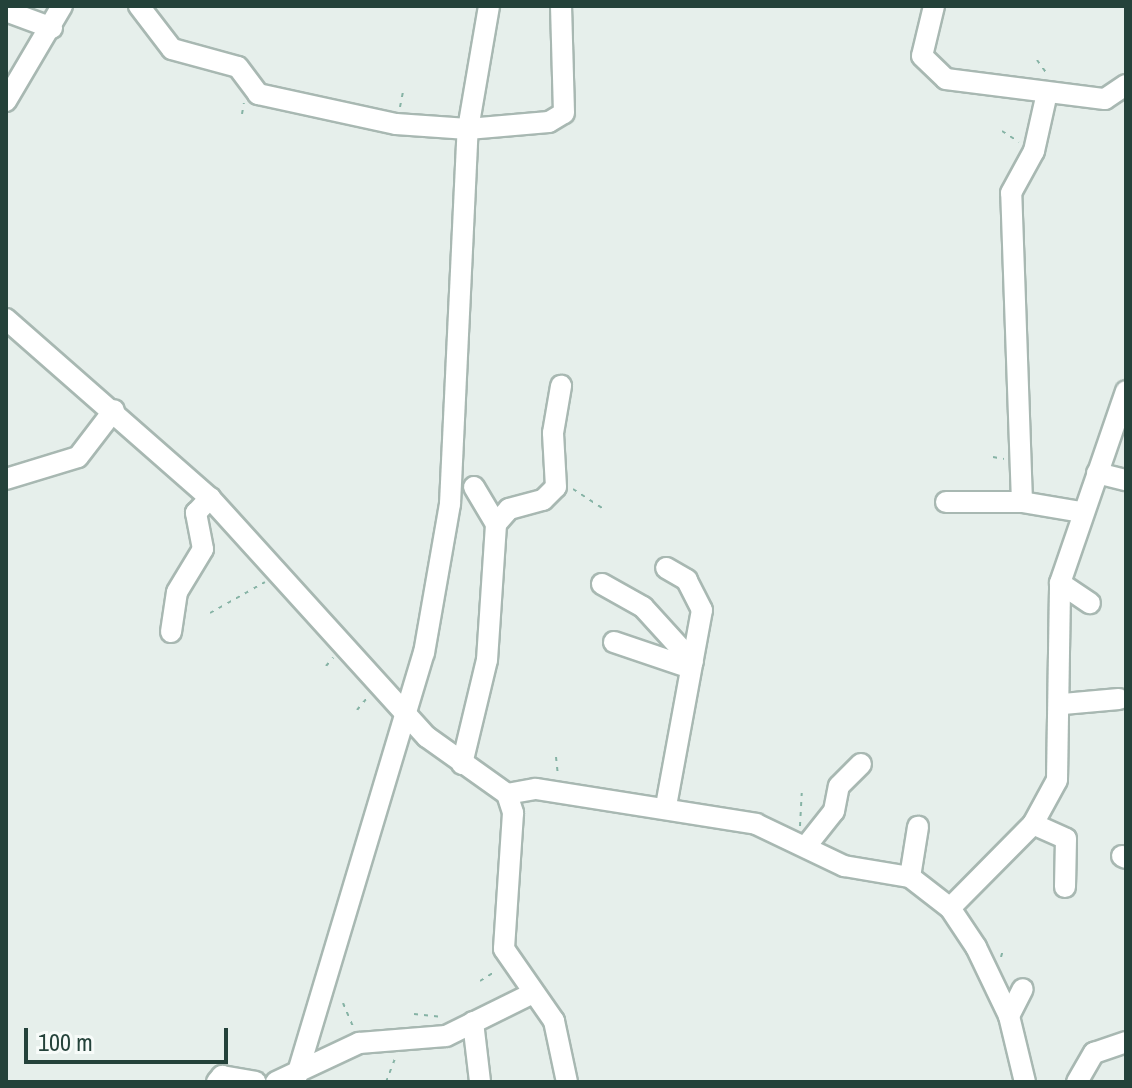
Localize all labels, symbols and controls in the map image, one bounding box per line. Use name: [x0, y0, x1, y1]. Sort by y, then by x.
scale bar: [28, 1012, 232, 1062]
text: 100 m: [38, 1026, 93, 1058]

